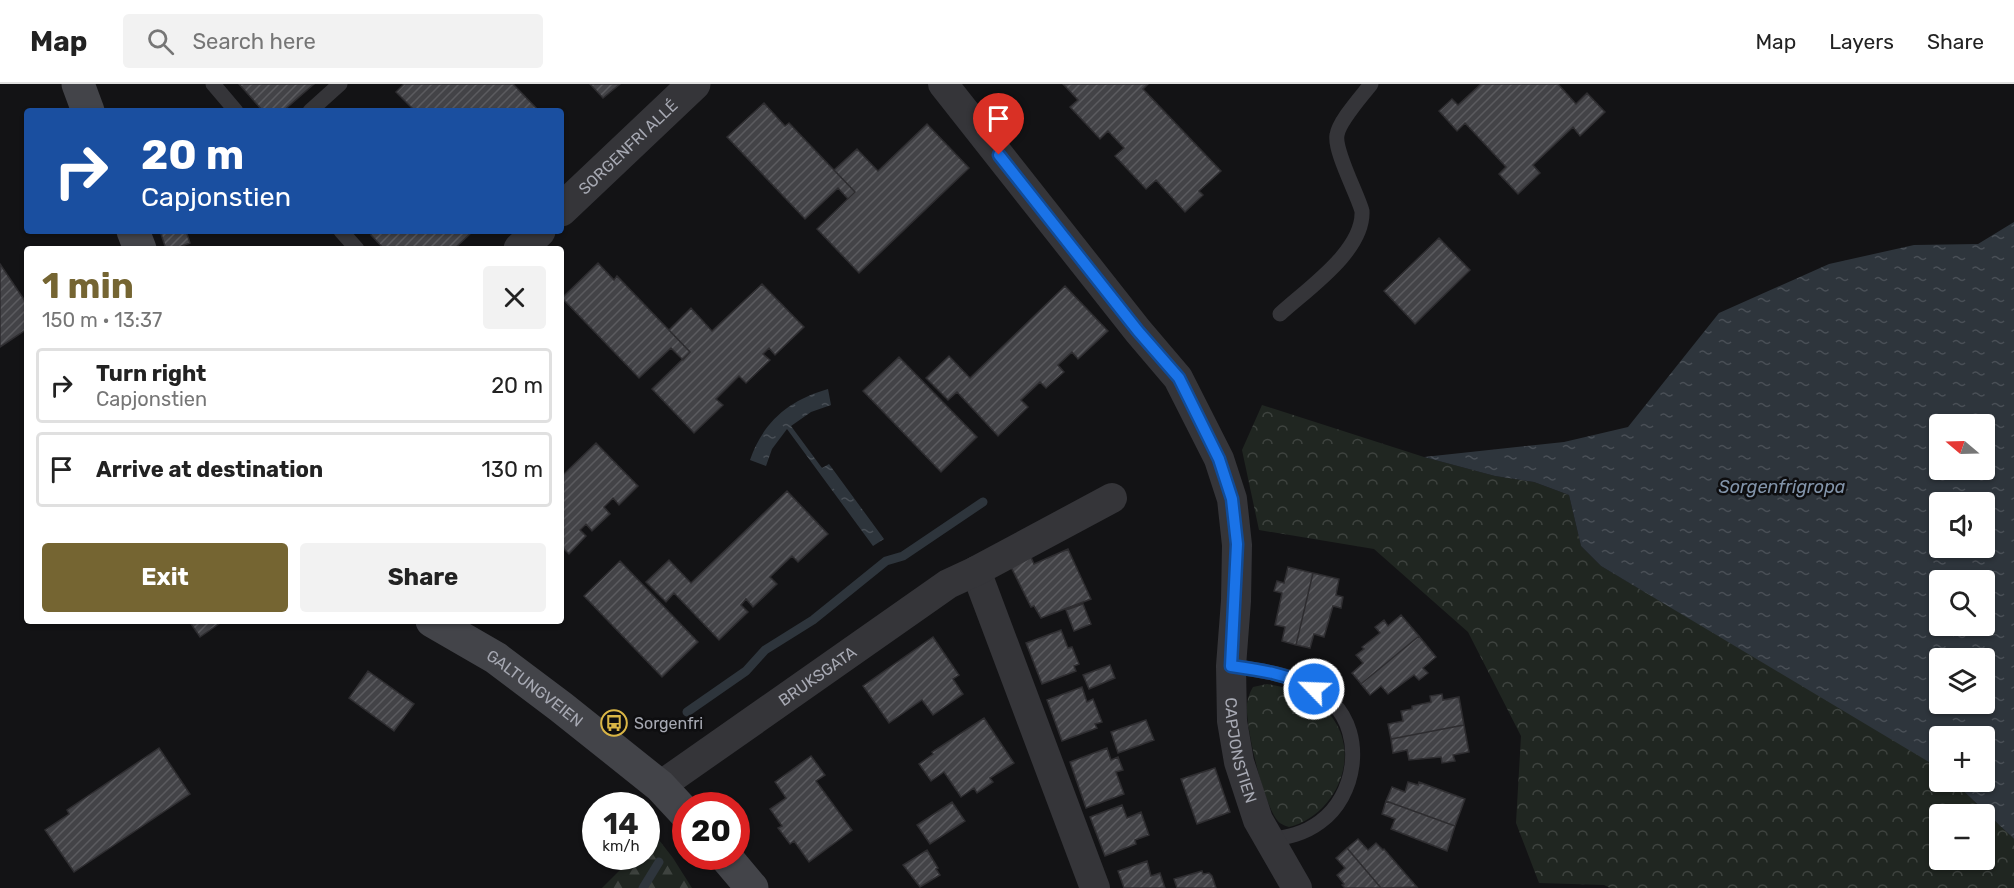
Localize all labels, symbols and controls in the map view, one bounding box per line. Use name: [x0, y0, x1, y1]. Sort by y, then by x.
search box: [123, 14, 543, 68]
text: Map: [30, 25, 87, 58]
icon: search: [144, 25, 177, 58]
text: Search here: [192, 28, 316, 55]
text: Map: [1755, 29, 1796, 54]
text: Layers: [1829, 29, 1894, 54]
text: Share: [1927, 29, 1984, 54]
pin: [973, 93, 1024, 155]
street label: SORGENFRI ALLÉ: [575, 96, 682, 198]
icon: arrive: [982, 102, 1015, 135]
text: 20 m: [141, 130, 244, 180]
icon: right: [42, 132, 120, 210]
text: Capjonstien: [141, 181, 291, 213]
text: 1 min: [42, 264, 134, 307]
button: close: [483, 266, 546, 329]
text: 150 m · 13:37: [42, 308, 162, 332]
text: Turn right: [96, 360, 206, 387]
icon: right: [45, 369, 78, 402]
text: 20 m: [491, 372, 543, 399]
text: Capjonstien: [96, 387, 207, 411]
north arrow: [1929, 414, 1995, 480]
map controls: [1929, 414, 1995, 870]
icon: arrive: [45, 453, 78, 486]
text: Arrive at destination: [96, 456, 323, 483]
text: 130 m: [481, 456, 543, 483]
water label: Sorgenfrigropa: [1719, 476, 1846, 498]
button: sound: [1929, 492, 1995, 558]
button: Exit: [42, 543, 288, 612]
button: Share: [300, 543, 546, 612]
button: search: [1929, 570, 1995, 636]
street label: BRUKSGATA: [775, 642, 860, 710]
street label: GALTUNGVEIEN: [483, 646, 587, 731]
button: layers: [1929, 648, 1995, 714]
position arrow: [1282, 657, 1346, 721]
street label: CAPJONSTIEN: [1222, 697, 1261, 806]
bus stop icon: Sorgenfri: [599, 708, 629, 738]
place label: Sorgenfri: [634, 714, 703, 733]
button: +: [1929, 726, 1995, 792]
speed limit sign: 20: [672, 792, 750, 870]
button: −: [1929, 804, 1995, 870]
text: 14: [603, 806, 639, 842]
text: km/h: [602, 837, 640, 855]

